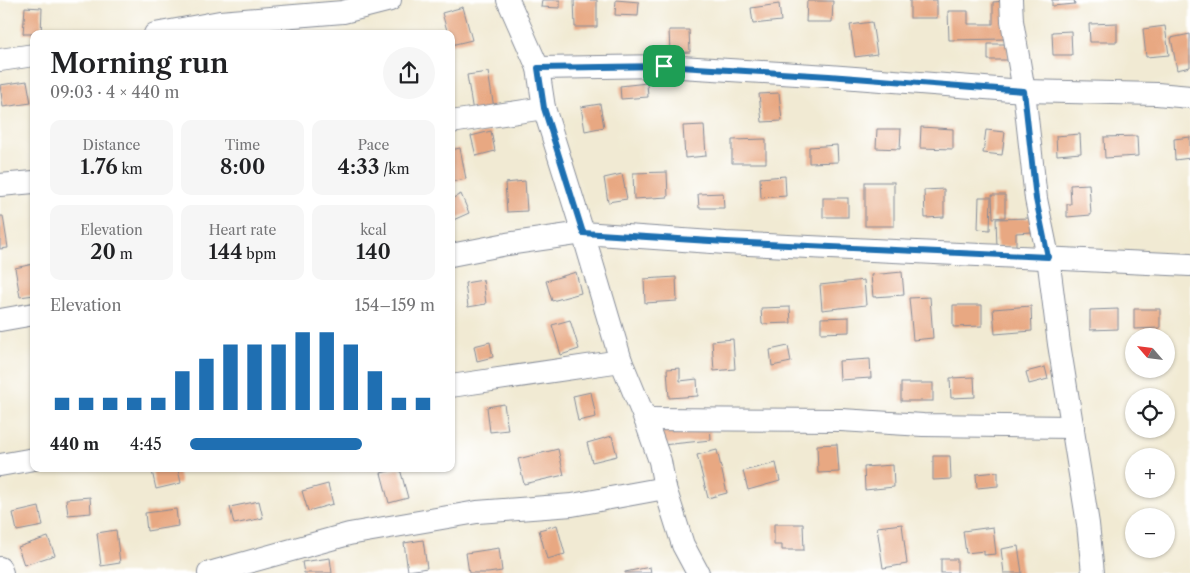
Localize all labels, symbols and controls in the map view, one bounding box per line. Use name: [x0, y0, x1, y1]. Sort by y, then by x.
pin: [643, 45, 685, 87]
text: Morning run: [50, 46, 229, 80]
button: share: [383, 47, 435, 99]
icon: arrive: [650, 52, 678, 80]
text: 09:03 · 4 × 440 m: [50, 82, 179, 102]
text: Distance: [83, 136, 140, 154]
text: Time: [225, 136, 260, 154]
text: Pace: [358, 136, 389, 154]
text: 1.76: [80, 154, 118, 179]
text: 8:00: [220, 154, 265, 179]
text: 4:33: [338, 154, 380, 179]
text: km: [118, 160, 143, 178]
text: /km: [380, 160, 409, 178]
text: Elevation: [80, 221, 143, 239]
text: Heart rate: [209, 221, 276, 239]
text: kcal: [360, 221, 387, 239]
text: 20: [90, 239, 116, 264]
text: 144: [209, 239, 243, 264]
text: 140: [356, 239, 391, 264]
text: m: [116, 245, 133, 263]
text: bpm: [243, 245, 276, 263]
text: Elevation: [50, 295, 121, 315]
text: 154–159 m: [355, 295, 435, 315]
north arrow: [1125, 328, 1175, 378]
map controls: [1125, 328, 1175, 558]
button: locate: [1125, 388, 1175, 438]
text: 440 m: [50, 434, 99, 454]
text: 4:45: [130, 434, 162, 454]
button: +: [1125, 448, 1175, 498]
button: −: [1125, 508, 1175, 558]

